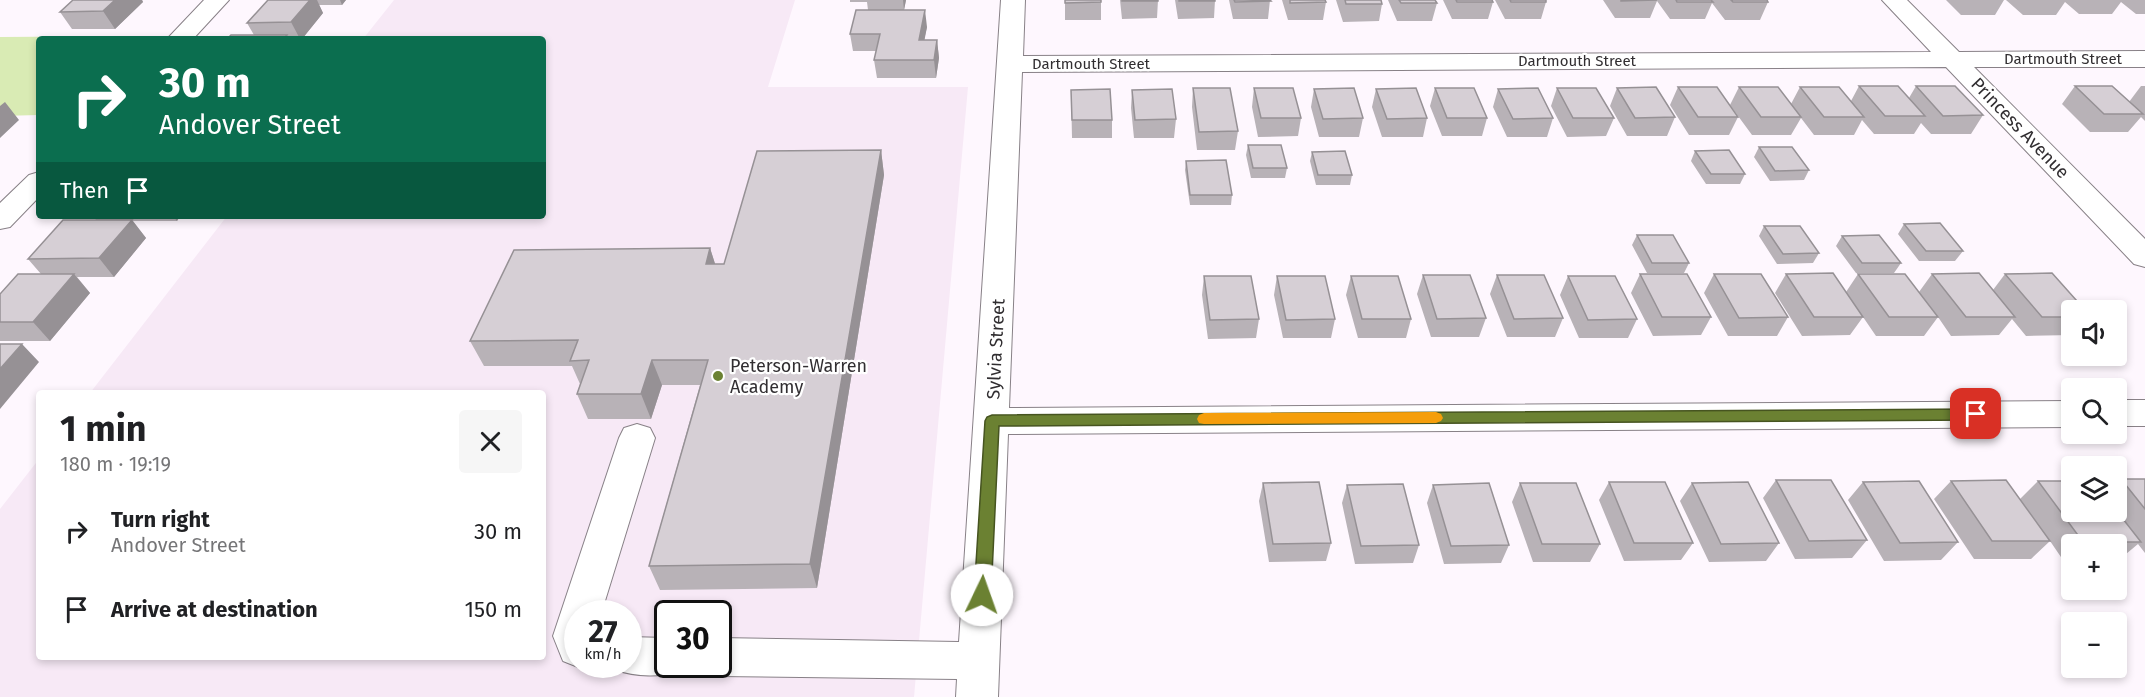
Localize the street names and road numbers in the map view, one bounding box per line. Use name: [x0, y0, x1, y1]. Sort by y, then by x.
street label: Dartmouth Street: [2004, 50, 2123, 68]
street label: Dartmouth Street: [1518, 52, 1637, 70]
street label: Dartmouth Street: [1032, 55, 1151, 73]
street label: Princess Avenue: [1966, 73, 2074, 183]
street label: Sylvia Street: [982, 298, 1010, 400]

